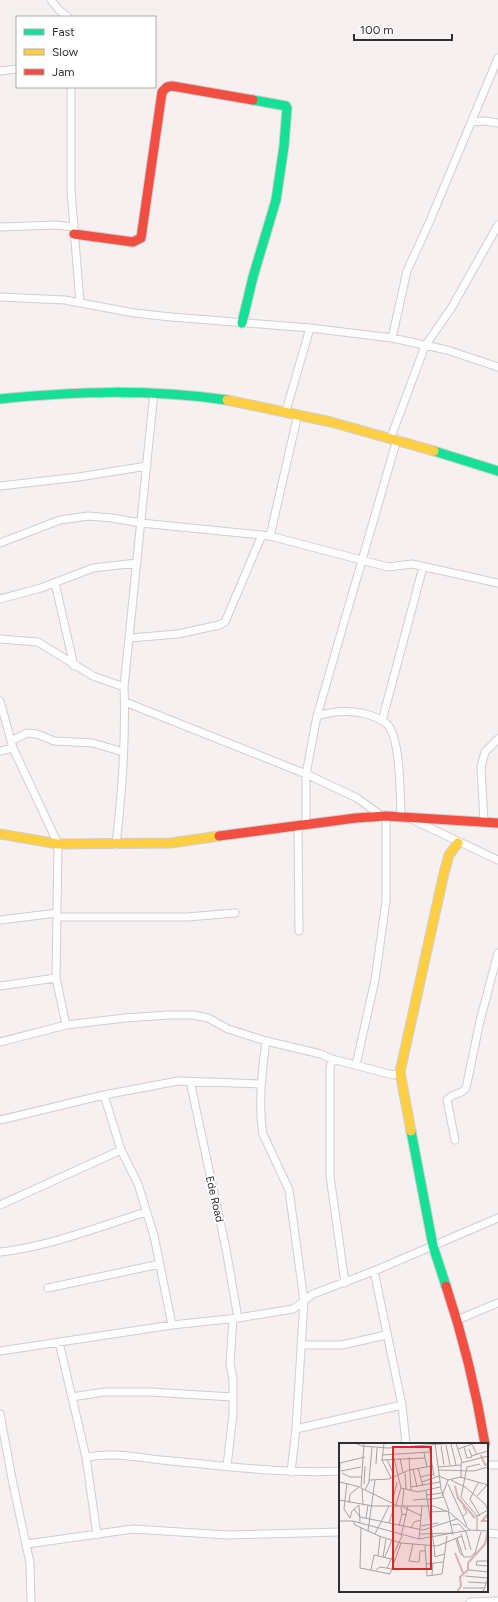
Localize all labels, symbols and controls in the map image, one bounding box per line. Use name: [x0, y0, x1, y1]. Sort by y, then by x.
legend: [16, 16, 156, 88]
scale bar: [354, 16, 452, 42]
text: 100 m: [360, 23, 394, 37]
text: Fast: [52, 25, 75, 39]
text: Slow: [52, 45, 79, 59]
text: Jam: [52, 65, 75, 79]
street label: Ede Road: [203, 1175, 226, 1223]
inset map: [339, 1443, 488, 1592]

